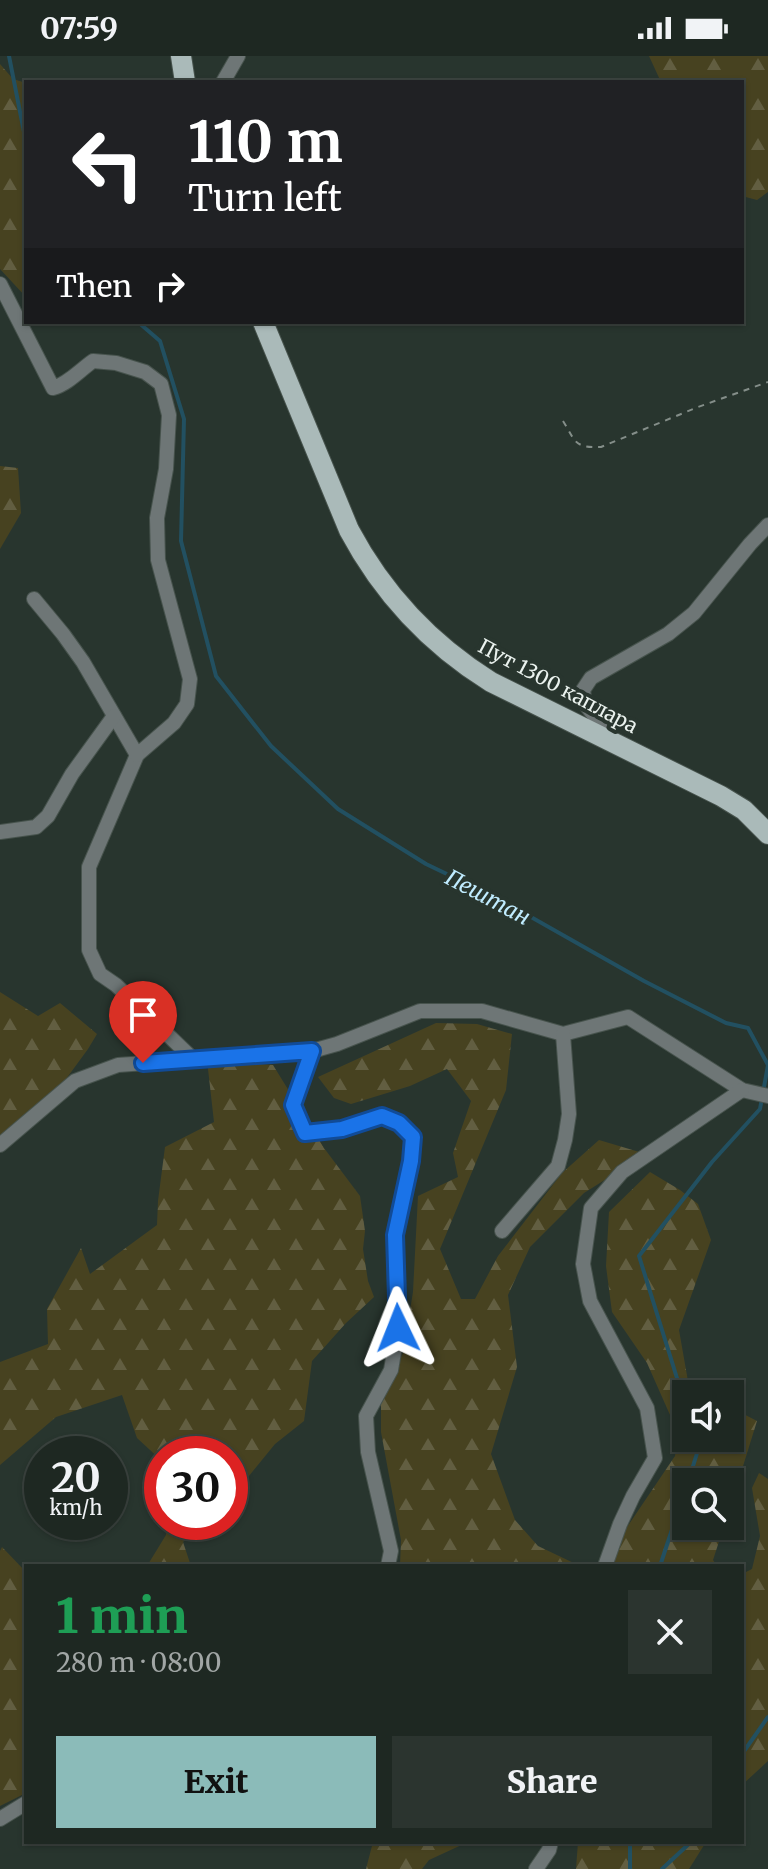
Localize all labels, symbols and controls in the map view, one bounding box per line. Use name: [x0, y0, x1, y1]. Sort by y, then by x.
text: 07:59: [40, 9, 118, 47]
text: 110 m: [188, 107, 343, 177]
icon: left: [56, 112, 160, 216]
text: Turn left: [188, 176, 342, 221]
icon: right: [148, 264, 192, 308]
text: Then: [56, 267, 132, 305]
street label: Пут 1300 каплара: [474, 633, 642, 738]
water label: Пештан: [441, 863, 535, 931]
pin: [109, 981, 177, 1063]
icon: arrive: [121, 993, 165, 1037]
position arrow: [356, 1286, 440, 1370]
map controls: [672, 1380, 744, 1540]
button: sound: [672, 1380, 744, 1452]
speed limit sign: 30: [144, 1436, 248, 1540]
text: 20: [51, 1453, 101, 1503]
button: search: [672, 1468, 744, 1540]
text: km/h: [50, 1495, 102, 1520]
text: 1 min: [56, 1586, 188, 1646]
button: close: [628, 1590, 712, 1674]
text: 280 m · 08:00: [56, 1646, 222, 1679]
button: Exit: [56, 1736, 376, 1828]
button: Share: [392, 1736, 712, 1828]

